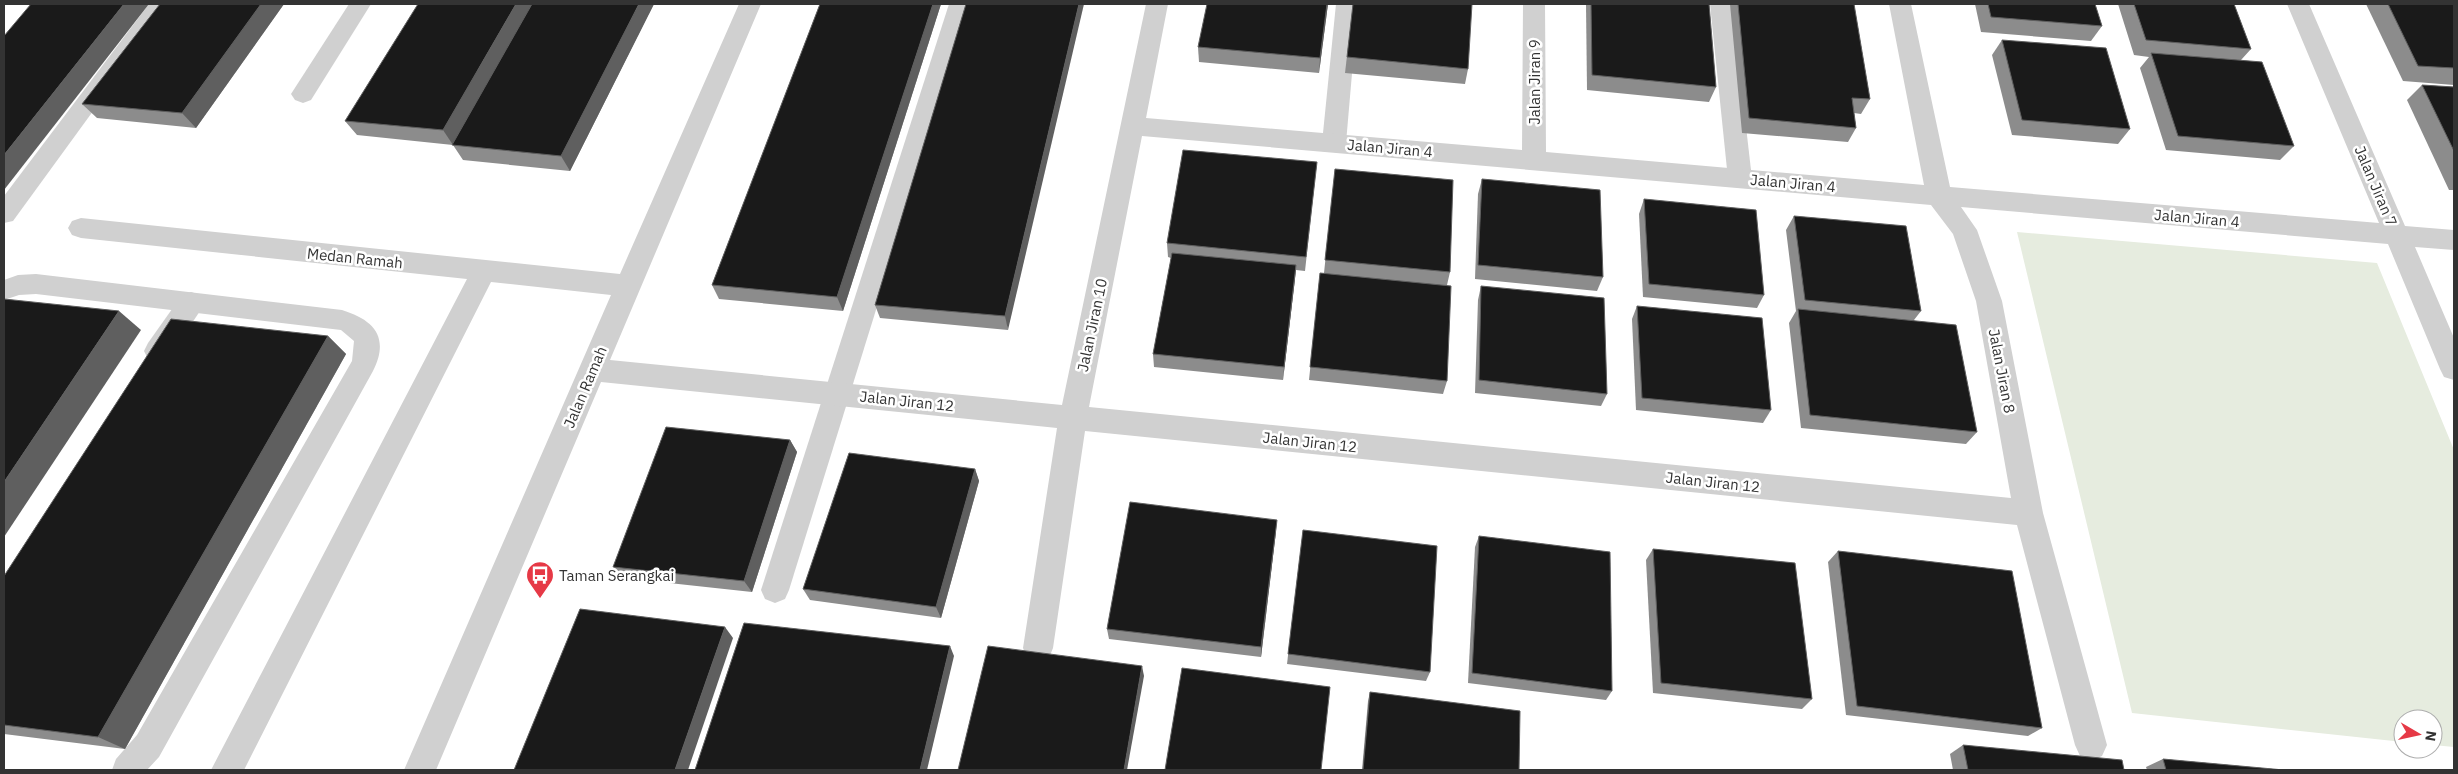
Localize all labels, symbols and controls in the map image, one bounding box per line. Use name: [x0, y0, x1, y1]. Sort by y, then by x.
street label: Jalan Jiran 9: [1525, 39, 1544, 125]
street label: Jalan Jiran 4: [1346, 135, 1434, 161]
street label: Jalan Jiran 7: [2351, 143, 2401, 229]
street label: Jalan Jiran 4: [1749, 170, 1837, 196]
street label: Jalan Jiran 4: [2153, 205, 2241, 231]
street label: Medan Ramah: [306, 244, 404, 272]
street label: Jalan Jiran 10: [1073, 277, 1111, 373]
street label: Jalan Jiran 8: [1984, 327, 2020, 415]
street label: Jalan Ramah: [559, 343, 611, 431]
street label: Jalan Jiran 12: [859, 387, 955, 415]
street label: Jalan Jiran 12: [1262, 428, 1358, 456]
street label: Jalan Jiran 12: [1665, 468, 1761, 496]
bus stop icon: Taman Serangkai: [525, 560, 555, 599]
place label: Taman Serangkai: [559, 566, 674, 585]
north arrow: [2393, 709, 2443, 759]
text: N: [2421, 730, 2441, 742]

